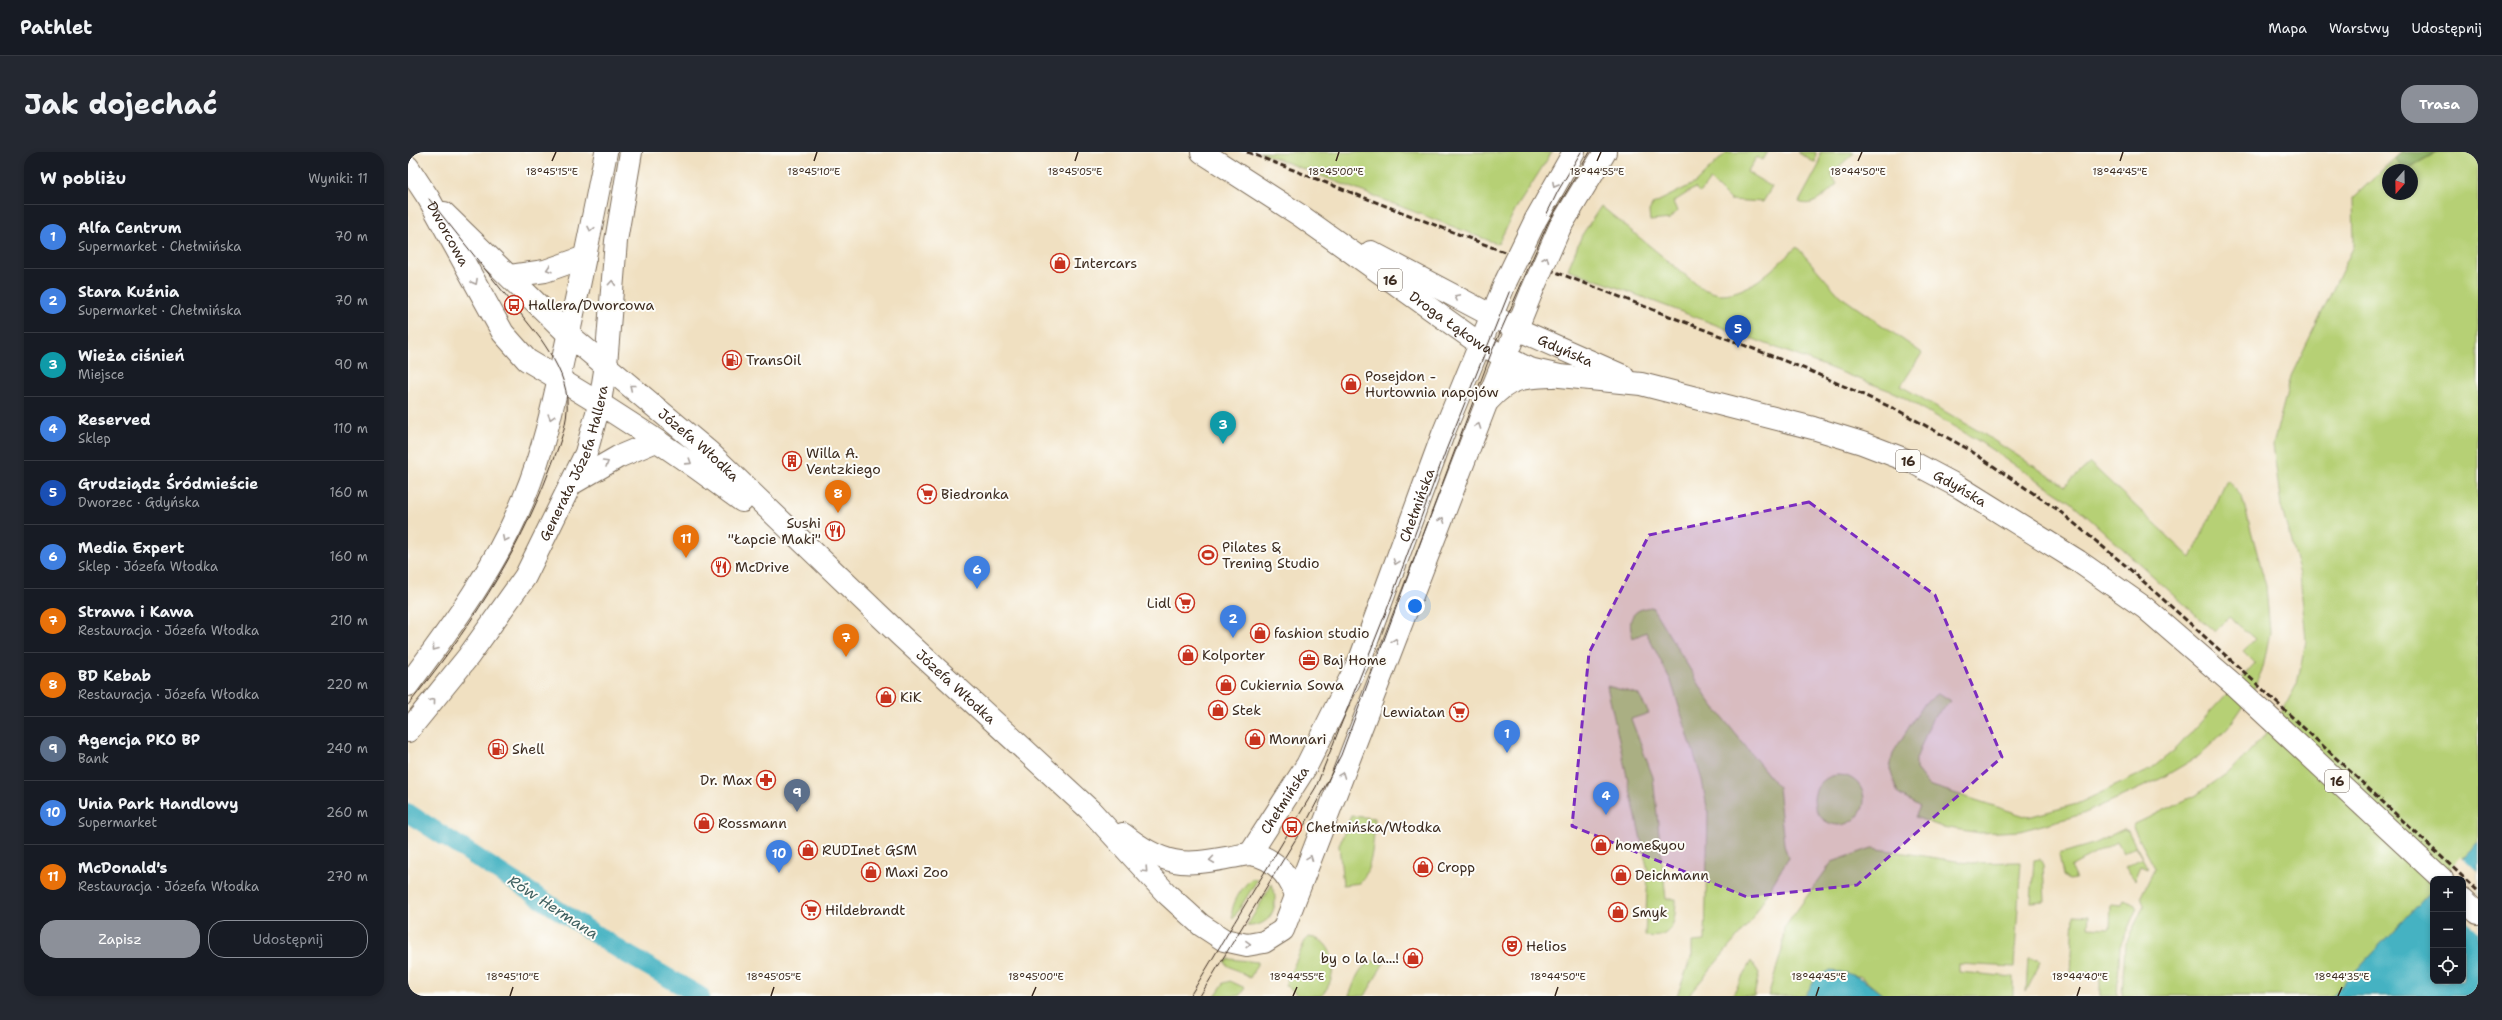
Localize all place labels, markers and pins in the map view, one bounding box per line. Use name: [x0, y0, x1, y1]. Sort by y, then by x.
shop icon: Intercars: [1049, 252, 1071, 274]
place label: Intercars: [1074, 254, 1137, 272]
bus stop icon: Hallera/Dworcowa: [503, 294, 525, 316]
place label: Hallera/Dworcowa: [528, 296, 654, 314]
pin: 5: [1725, 315, 1751, 348]
fuel station icon: TransOil: [721, 349, 743, 371]
place label: TransOil: [746, 351, 802, 369]
place label: Posejdon - Hurtownia napojów: [1365, 367, 1499, 401]
shop icon: Posejdon - Hurtownia napojów: [1340, 373, 1362, 395]
pin: 3: [1210, 411, 1236, 444]
place label: Willa A. Ventzkiego: [806, 444, 881, 478]
building icon: Willa A. Ventzkiego: [781, 450, 803, 472]
pin: 8: [825, 480, 851, 513]
supermarket icon: Biedronka: [916, 483, 938, 505]
place label: Biedronka: [941, 485, 1009, 503]
place label: Sushi "Łapcie Maki": [728, 514, 821, 548]
restaurant icon: Sushi "Łapcie Maki": [824, 520, 846, 542]
pin: 11: [673, 525, 699, 558]
place label: Pilates & Trening Studio: [1222, 538, 1320, 572]
sports icon: Pilates & Trening Studio: [1197, 544, 1219, 566]
restaurant icon: McDrive: [710, 556, 732, 578]
pin: 6: [964, 556, 990, 589]
place label: McDrive: [735, 558, 789, 576]
supermarket icon: Lidl: [1174, 592, 1196, 614]
place label: Lidl: [1147, 594, 1172, 612]
pin: 2: [1220, 605, 1246, 638]
shop icon: fashion studio: [1249, 622, 1271, 644]
pin: 7: [833, 624, 859, 657]
place label: fashion studio: [1274, 624, 1369, 642]
shop icon: Kolporter: [1177, 644, 1199, 666]
place label: Kolporter: [1202, 646, 1266, 664]
office icon: Baj Home: [1298, 649, 1320, 671]
place label: Baj Home: [1323, 651, 1387, 669]
shop icon: Cukiernia Sowa: [1215, 674, 1237, 696]
place label: Cukiernia Sowa: [1240, 676, 1344, 694]
shop icon: KiK: [875, 686, 897, 708]
place label: KiK: [900, 688, 922, 706]
shop icon: Stek: [1207, 699, 1229, 721]
place label: Stek: [1232, 701, 1261, 719]
supermarket icon: Lewiatan: [1448, 701, 1470, 723]
place label: Lewiatan: [1383, 703, 1445, 721]
pin: 1: [1494, 720, 1520, 753]
shop icon: Monnari: [1244, 728, 1266, 750]
place label: Monnari: [1269, 730, 1327, 748]
fuel station icon: Shell: [487, 738, 509, 760]
place label: Shell: [512, 740, 545, 758]
pharmacy icon: Dr. Max: [755, 769, 777, 791]
place label: Dr. Max: [700, 771, 752, 789]
pin: 9: [784, 779, 810, 812]
pin: 4: [1593, 782, 1619, 815]
shop icon: Rossmann: [693, 812, 715, 834]
place label: Rossmann: [718, 814, 787, 832]
bus stop icon: Chełmińska/Włodka: [1281, 816, 1303, 838]
place label: Chełmińska/Włodka: [1306, 818, 1441, 836]
shop icon: home&you: [1590, 834, 1612, 856]
place label: home&you: [1615, 836, 1685, 854]
shop icon: RUDInet GSM: [797, 839, 819, 861]
pin: 10: [766, 840, 792, 873]
place label: RUDInet GSM: [822, 841, 917, 859]
shop icon: Cropp: [1412, 856, 1434, 878]
place label: Cropp: [1437, 858, 1475, 876]
shop icon: Maxi Zoo: [860, 861, 882, 883]
place label: Maxi Zoo: [885, 863, 948, 881]
shop icon: Deichmann: [1610, 864, 1632, 886]
place label: Deichmann: [1635, 866, 1709, 884]
supermarket icon: Hildebrandt: [800, 899, 822, 921]
place label: Hildebrandt: [825, 901, 905, 919]
shop icon: Smyk: [1607, 901, 1629, 923]
place label: Smyk: [1632, 903, 1668, 921]
theatre icon: Helios: [1501, 935, 1523, 957]
place label: Helios: [1526, 937, 1567, 955]
shop icon: by o la la...!: [1402, 947, 1424, 969]
place label: by o la la...!: [1321, 949, 1399, 967]

